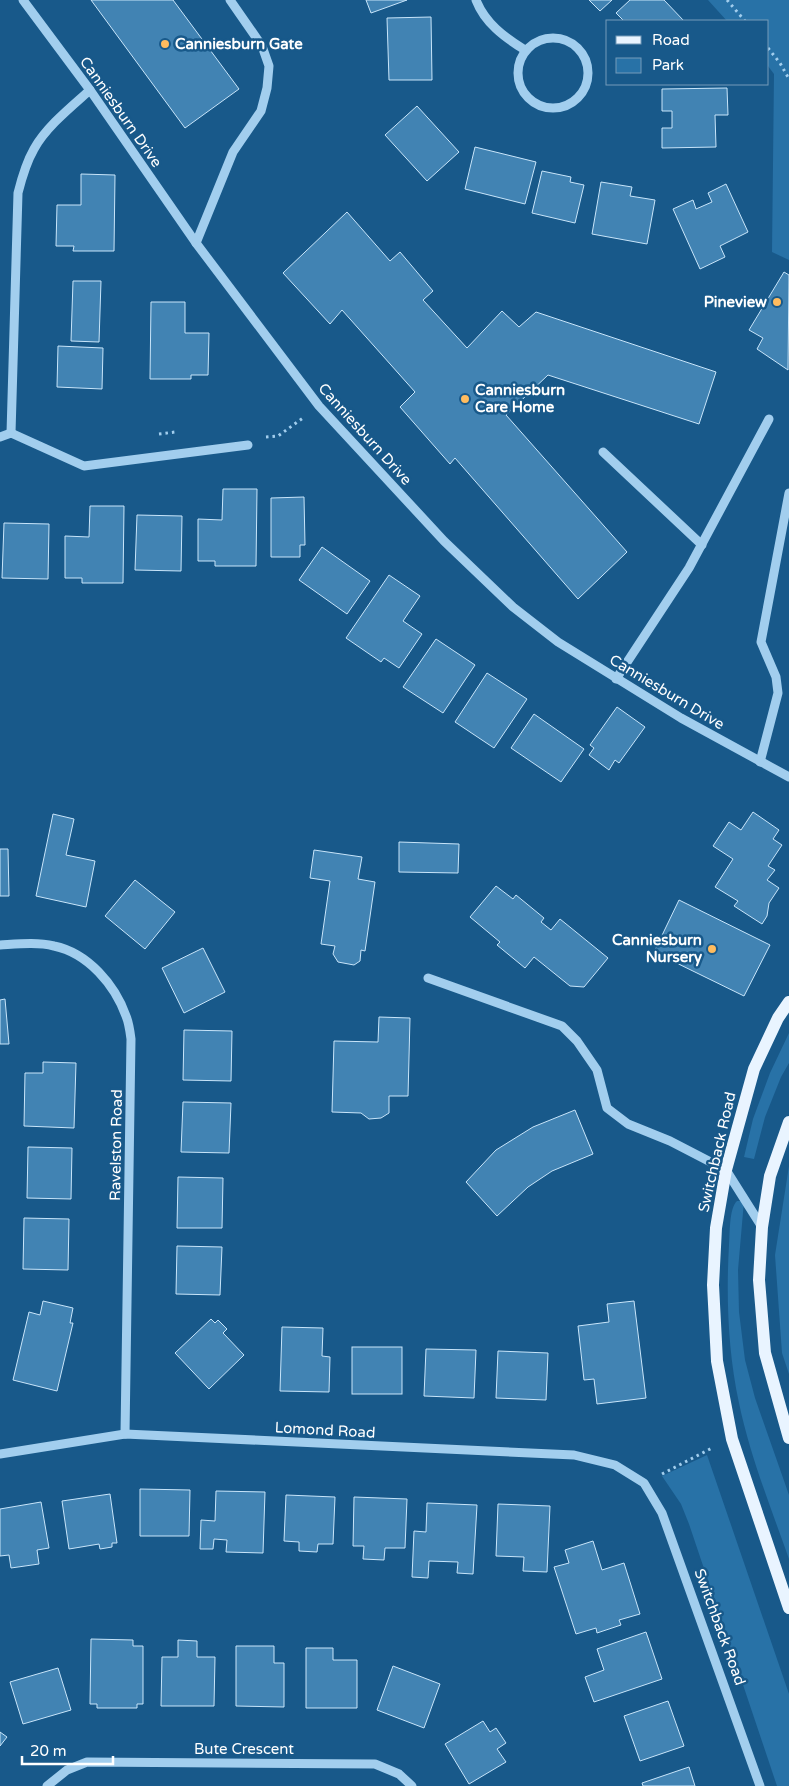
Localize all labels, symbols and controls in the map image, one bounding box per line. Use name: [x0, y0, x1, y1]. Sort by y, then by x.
legend: [606, 20, 769, 85]
text: Road: [652, 31, 690, 49]
place label: Canniesburn Gate: [175, 35, 303, 53]
marker: Canniesburn Gate: [159, 38, 171, 50]
street label: Canniesburn Drive: [76, 53, 166, 171]
text: Park: [652, 56, 684, 74]
place label: Pineview: [704, 293, 767, 311]
marker: Pineview: [771, 296, 783, 308]
street label: Canniesburn Drive: [315, 379, 415, 489]
place label: Canniesburn Care Home: [475, 381, 565, 416]
marker: Canniesburn Care Home: [459, 393, 471, 405]
street label: Canniesburn Drive: [606, 651, 728, 733]
place label: Canniesburn Nursery: [612, 931, 702, 967]
marker: Canniesburn Nursery: [706, 943, 718, 955]
street label: Ravelston Road: [106, 1089, 126, 1201]
street label: Switchback Road: [694, 1090, 740, 1214]
street label: Lomond Road: [274, 1418, 376, 1442]
street label: Switchback Road: [691, 1566, 749, 1688]
scale bar: [22, 1734, 114, 1766]
street label: Bute Crescent: [194, 1740, 294, 1758]
text: 20 m: [30, 1742, 67, 1760]

